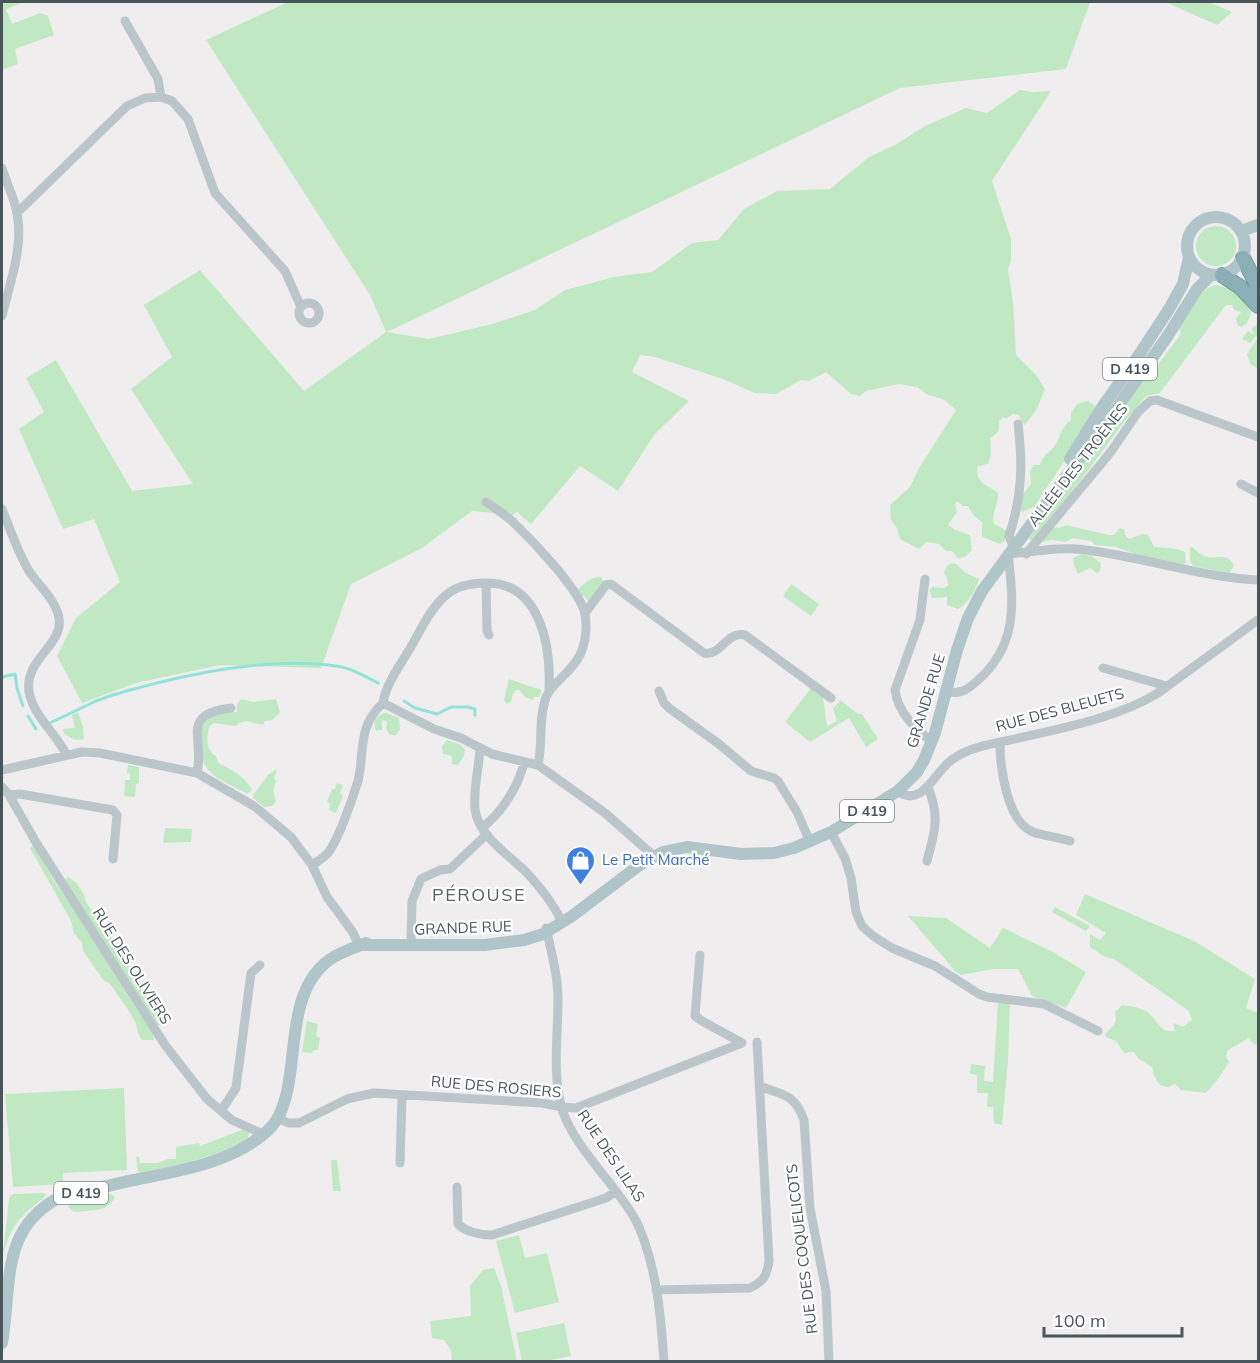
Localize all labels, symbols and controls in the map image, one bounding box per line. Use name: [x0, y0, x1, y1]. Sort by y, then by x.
road number: D 419: [1103, 358, 1157, 380]
street label: ALLÉE DES TROÈNES: [1024, 399, 1132, 530]
street label: GRANDE RUE: [902, 651, 949, 750]
street label: RUE DES BLEUETS: [994, 683, 1126, 736]
road number: D 419: [840, 800, 894, 822]
shop icon: Le Petit Marché: [565, 844, 597, 886]
place label: Le Petit Marché: [602, 850, 709, 869]
district label: PÉROUSE: [432, 883, 526, 906]
street label: RUE DES OLIVIERS: [89, 904, 176, 1027]
street label: GRANDE RUE: [414, 916, 512, 939]
street label: RUE DES ROSIERS: [430, 1071, 562, 1102]
street label: RUE DES LILAS: [574, 1106, 649, 1206]
street label: RUE DES COQUELICOTS: [782, 1163, 821, 1335]
road number: D 419: [54, 1182, 108, 1204]
scale bar: [1044, 1300, 1182, 1338]
text: 100 m: [1053, 1309, 1106, 1332]

